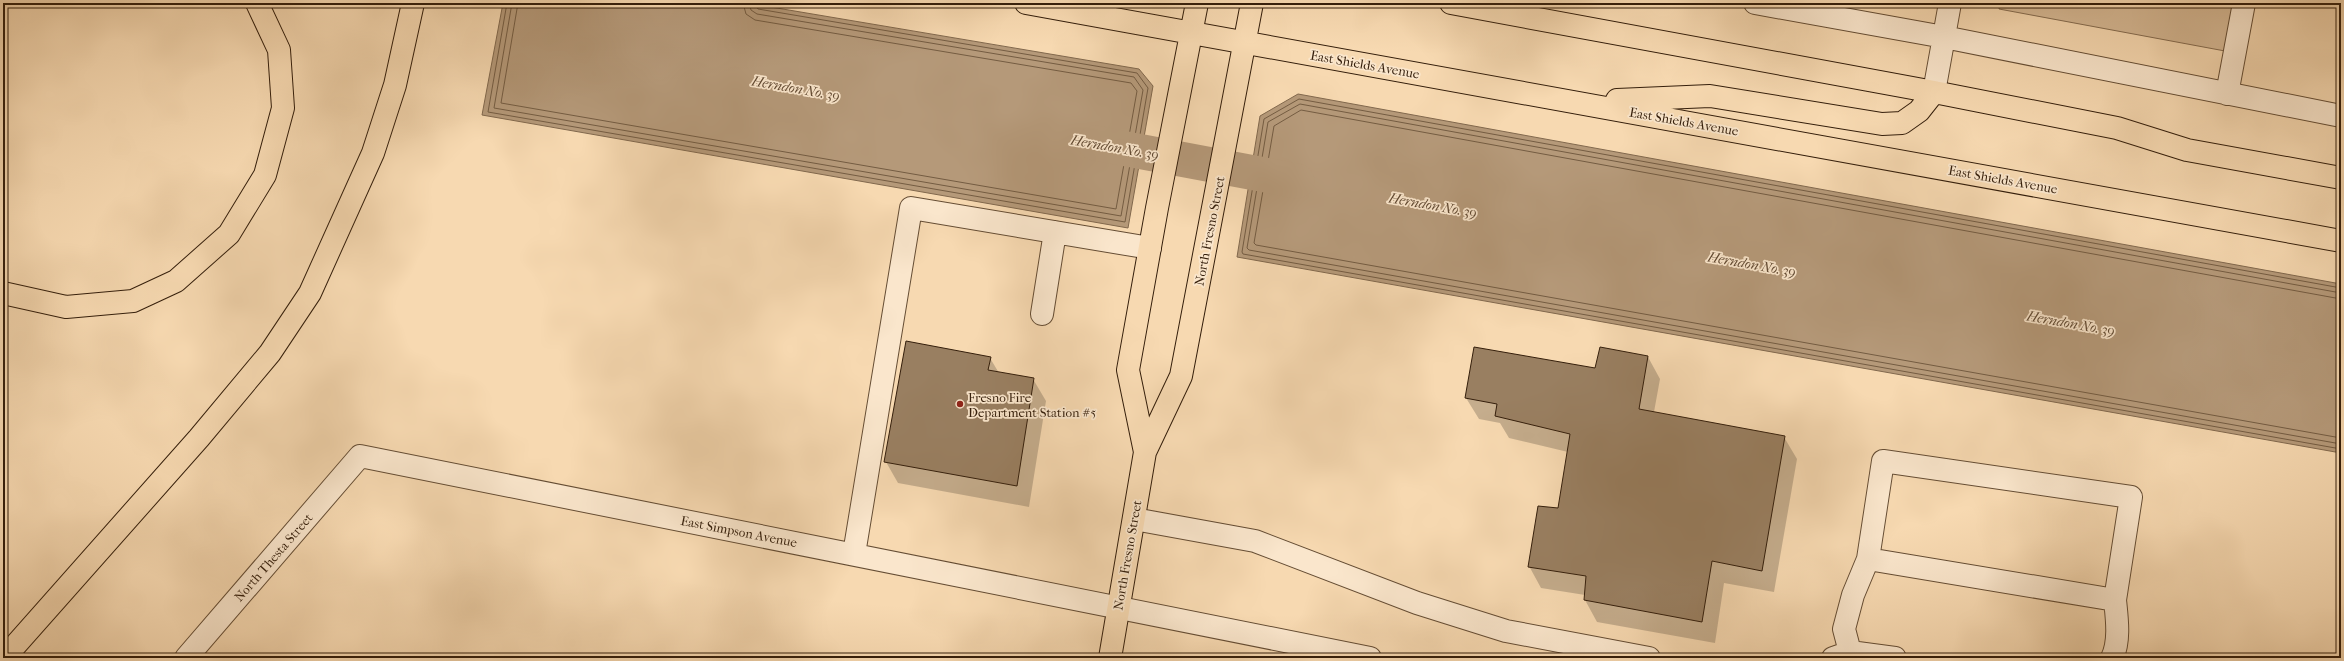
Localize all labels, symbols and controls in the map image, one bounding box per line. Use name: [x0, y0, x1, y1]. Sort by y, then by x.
street label: East Shields Avenue: [1309, 48, 1421, 82]
water label: Herndon No. 39: [750, 72, 841, 105]
street label: East Shields Avenue: [1628, 105, 1740, 139]
water label: Herndon No. 39: [1069, 131, 1160, 164]
street label: East Shields Avenue: [1947, 163, 2059, 197]
street label: North Fresno Street: [1192, 175, 1228, 287]
water label: Herndon No. 39: [1387, 189, 1478, 222]
water label: Herndon No. 39: [1706, 248, 1797, 281]
water label: Herndon No. 39: [2025, 307, 2116, 340]
place label: Fresno Fire Department Station #5: [968, 390, 1096, 420]
marker: Fresno Fire Department Station #5: [955, 399, 965, 409]
street label: North Fresno Street: [1110, 499, 1145, 611]
street label: North Thesta Street: [231, 510, 316, 604]
street label: East Simpson Avenue: [679, 513, 799, 550]

